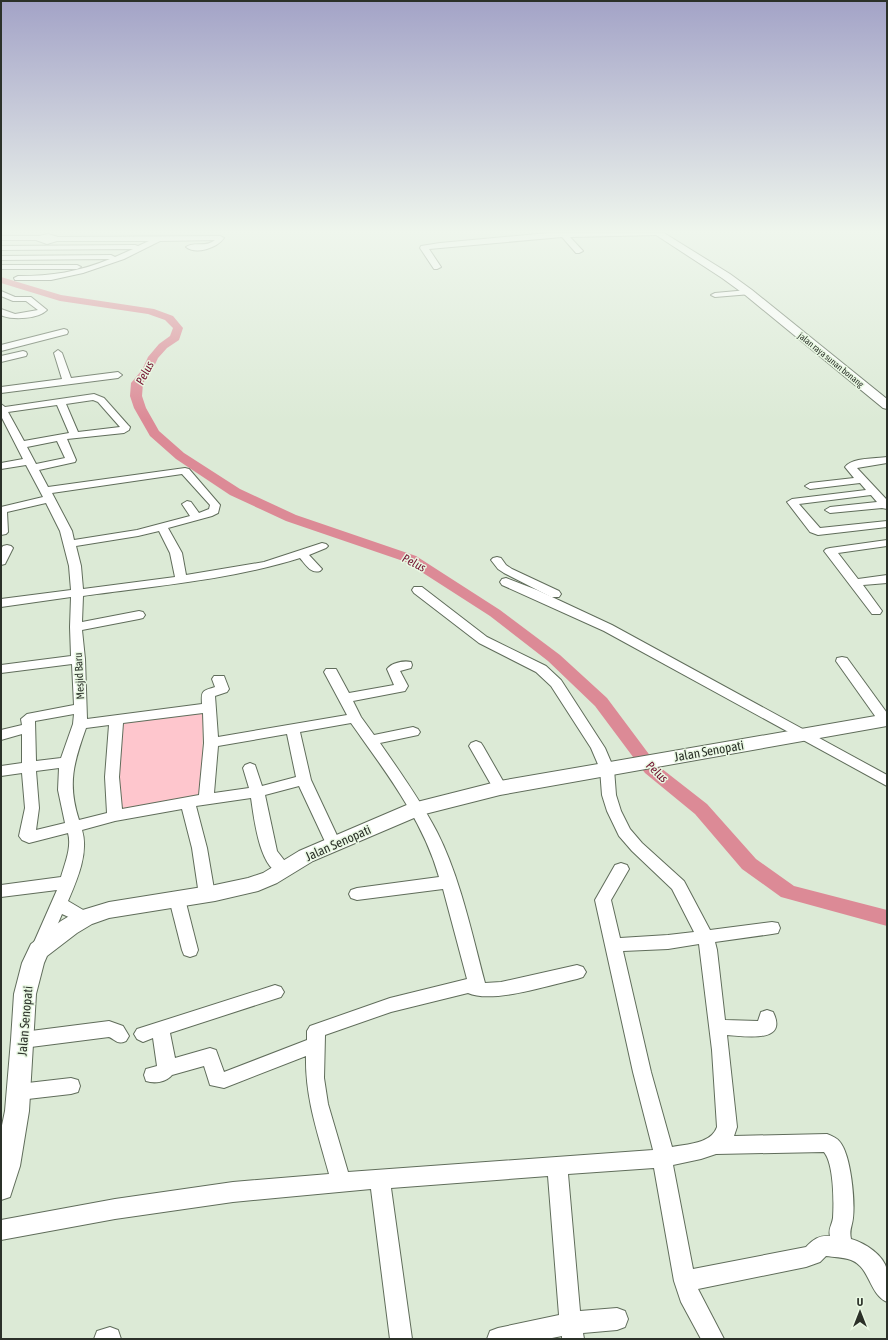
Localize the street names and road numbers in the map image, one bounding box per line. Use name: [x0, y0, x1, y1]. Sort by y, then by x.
street label: jalan raya sunan bonang: [796, 330, 866, 389]
street label: Mesjid Baru: [72, 652, 86, 700]
street label: Jalan Senopati: [673, 737, 745, 765]
street label: Jalan Senopati: [303, 822, 373, 864]
street label: Jalan Senopati: [14, 985, 36, 1057]

